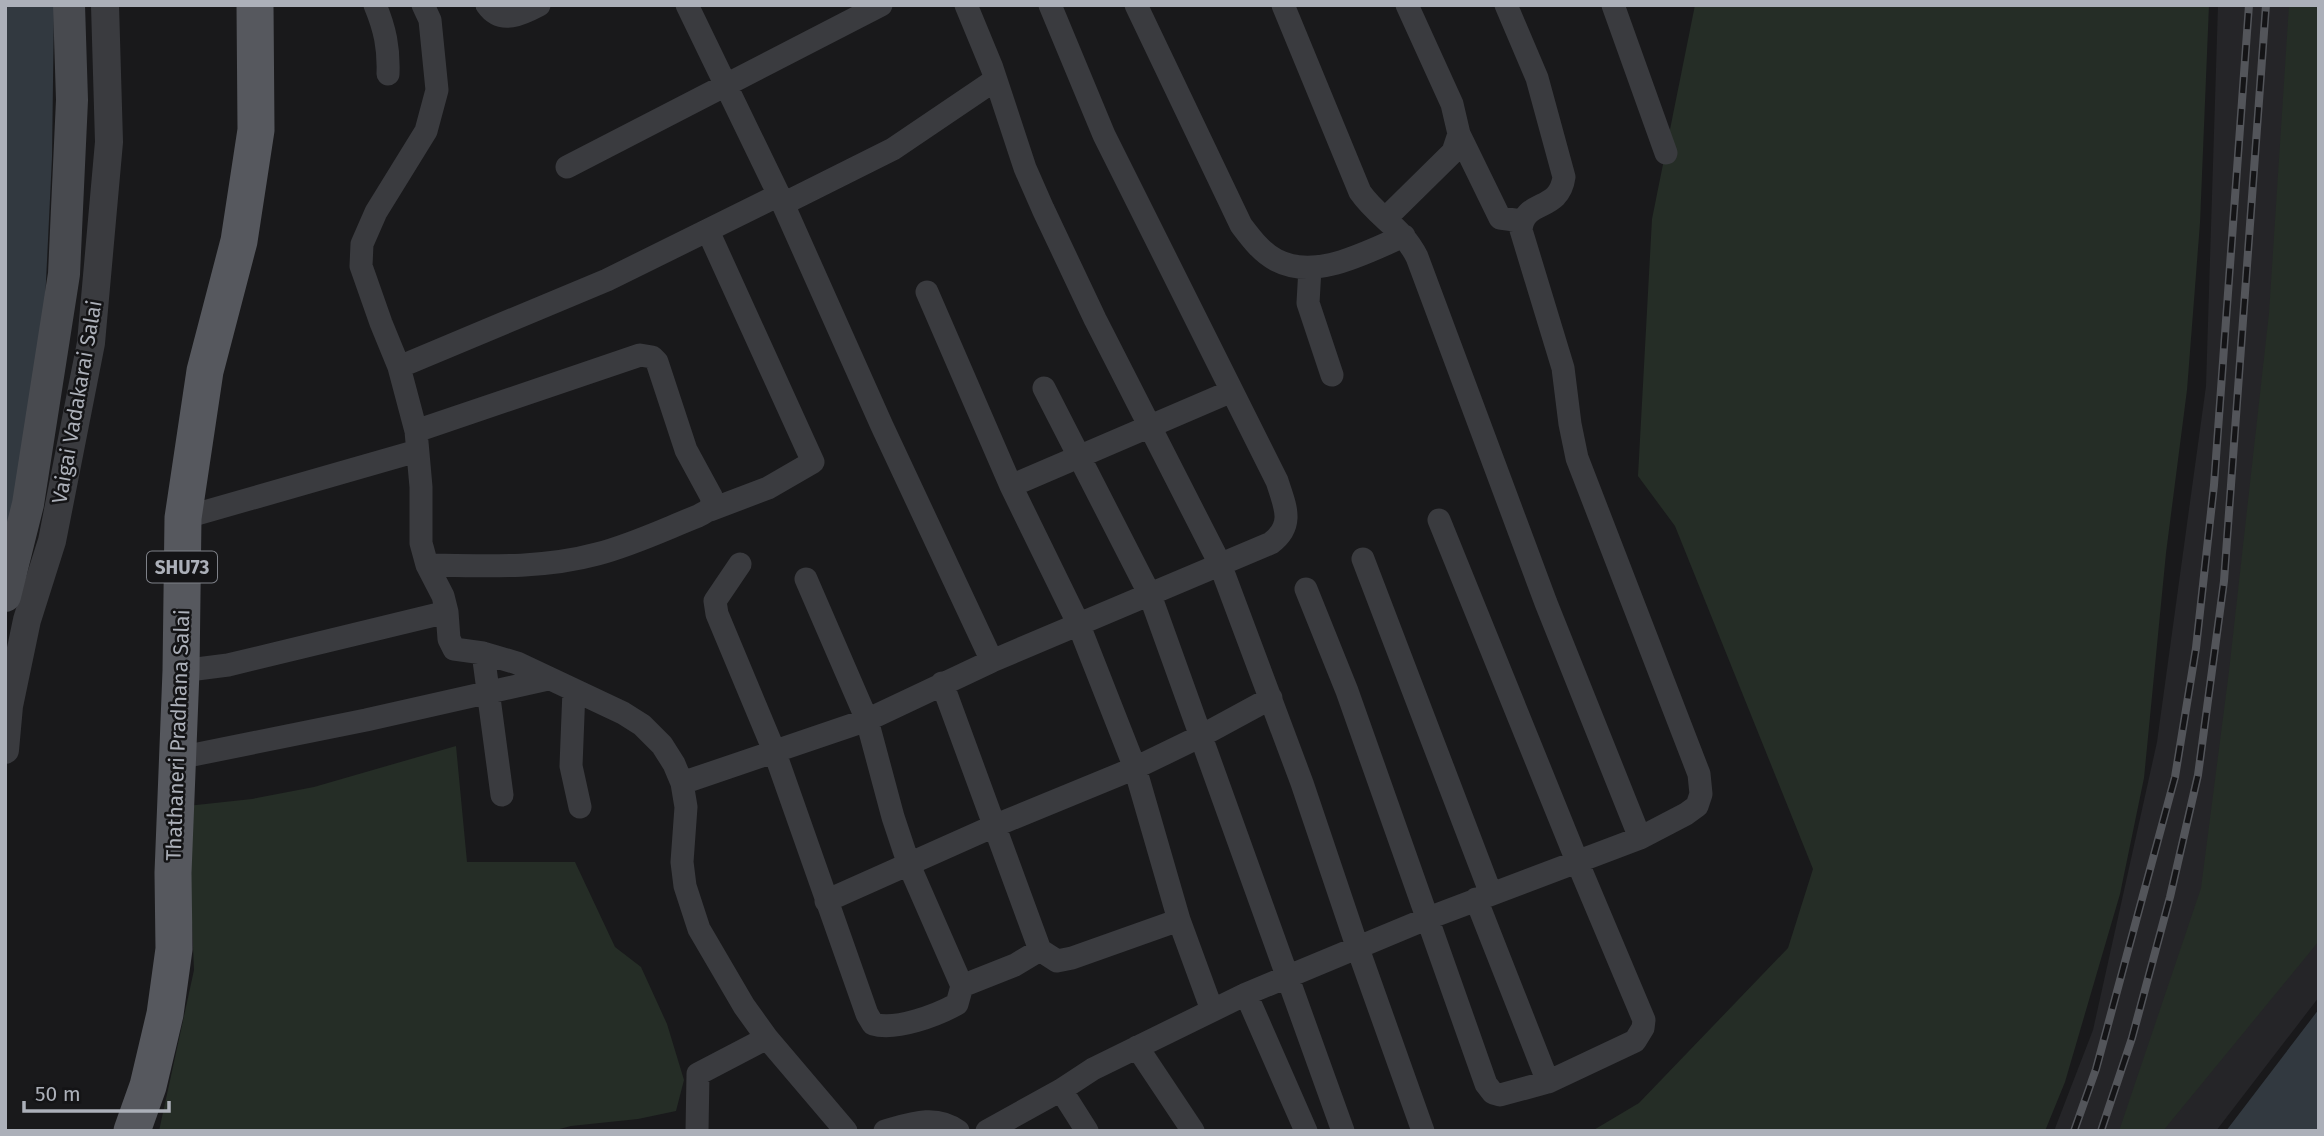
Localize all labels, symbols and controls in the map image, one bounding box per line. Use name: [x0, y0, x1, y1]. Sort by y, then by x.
street label: Vaigai Vadakarai Salai: [46, 298, 108, 506]
road number: SHU73: [147, 552, 217, 582]
street label: Thathaneri Pradhana Salai: [161, 609, 195, 861]
scale bar: [24, 1070, 170, 1114]
text: 50 m: [35, 1081, 81, 1107]

